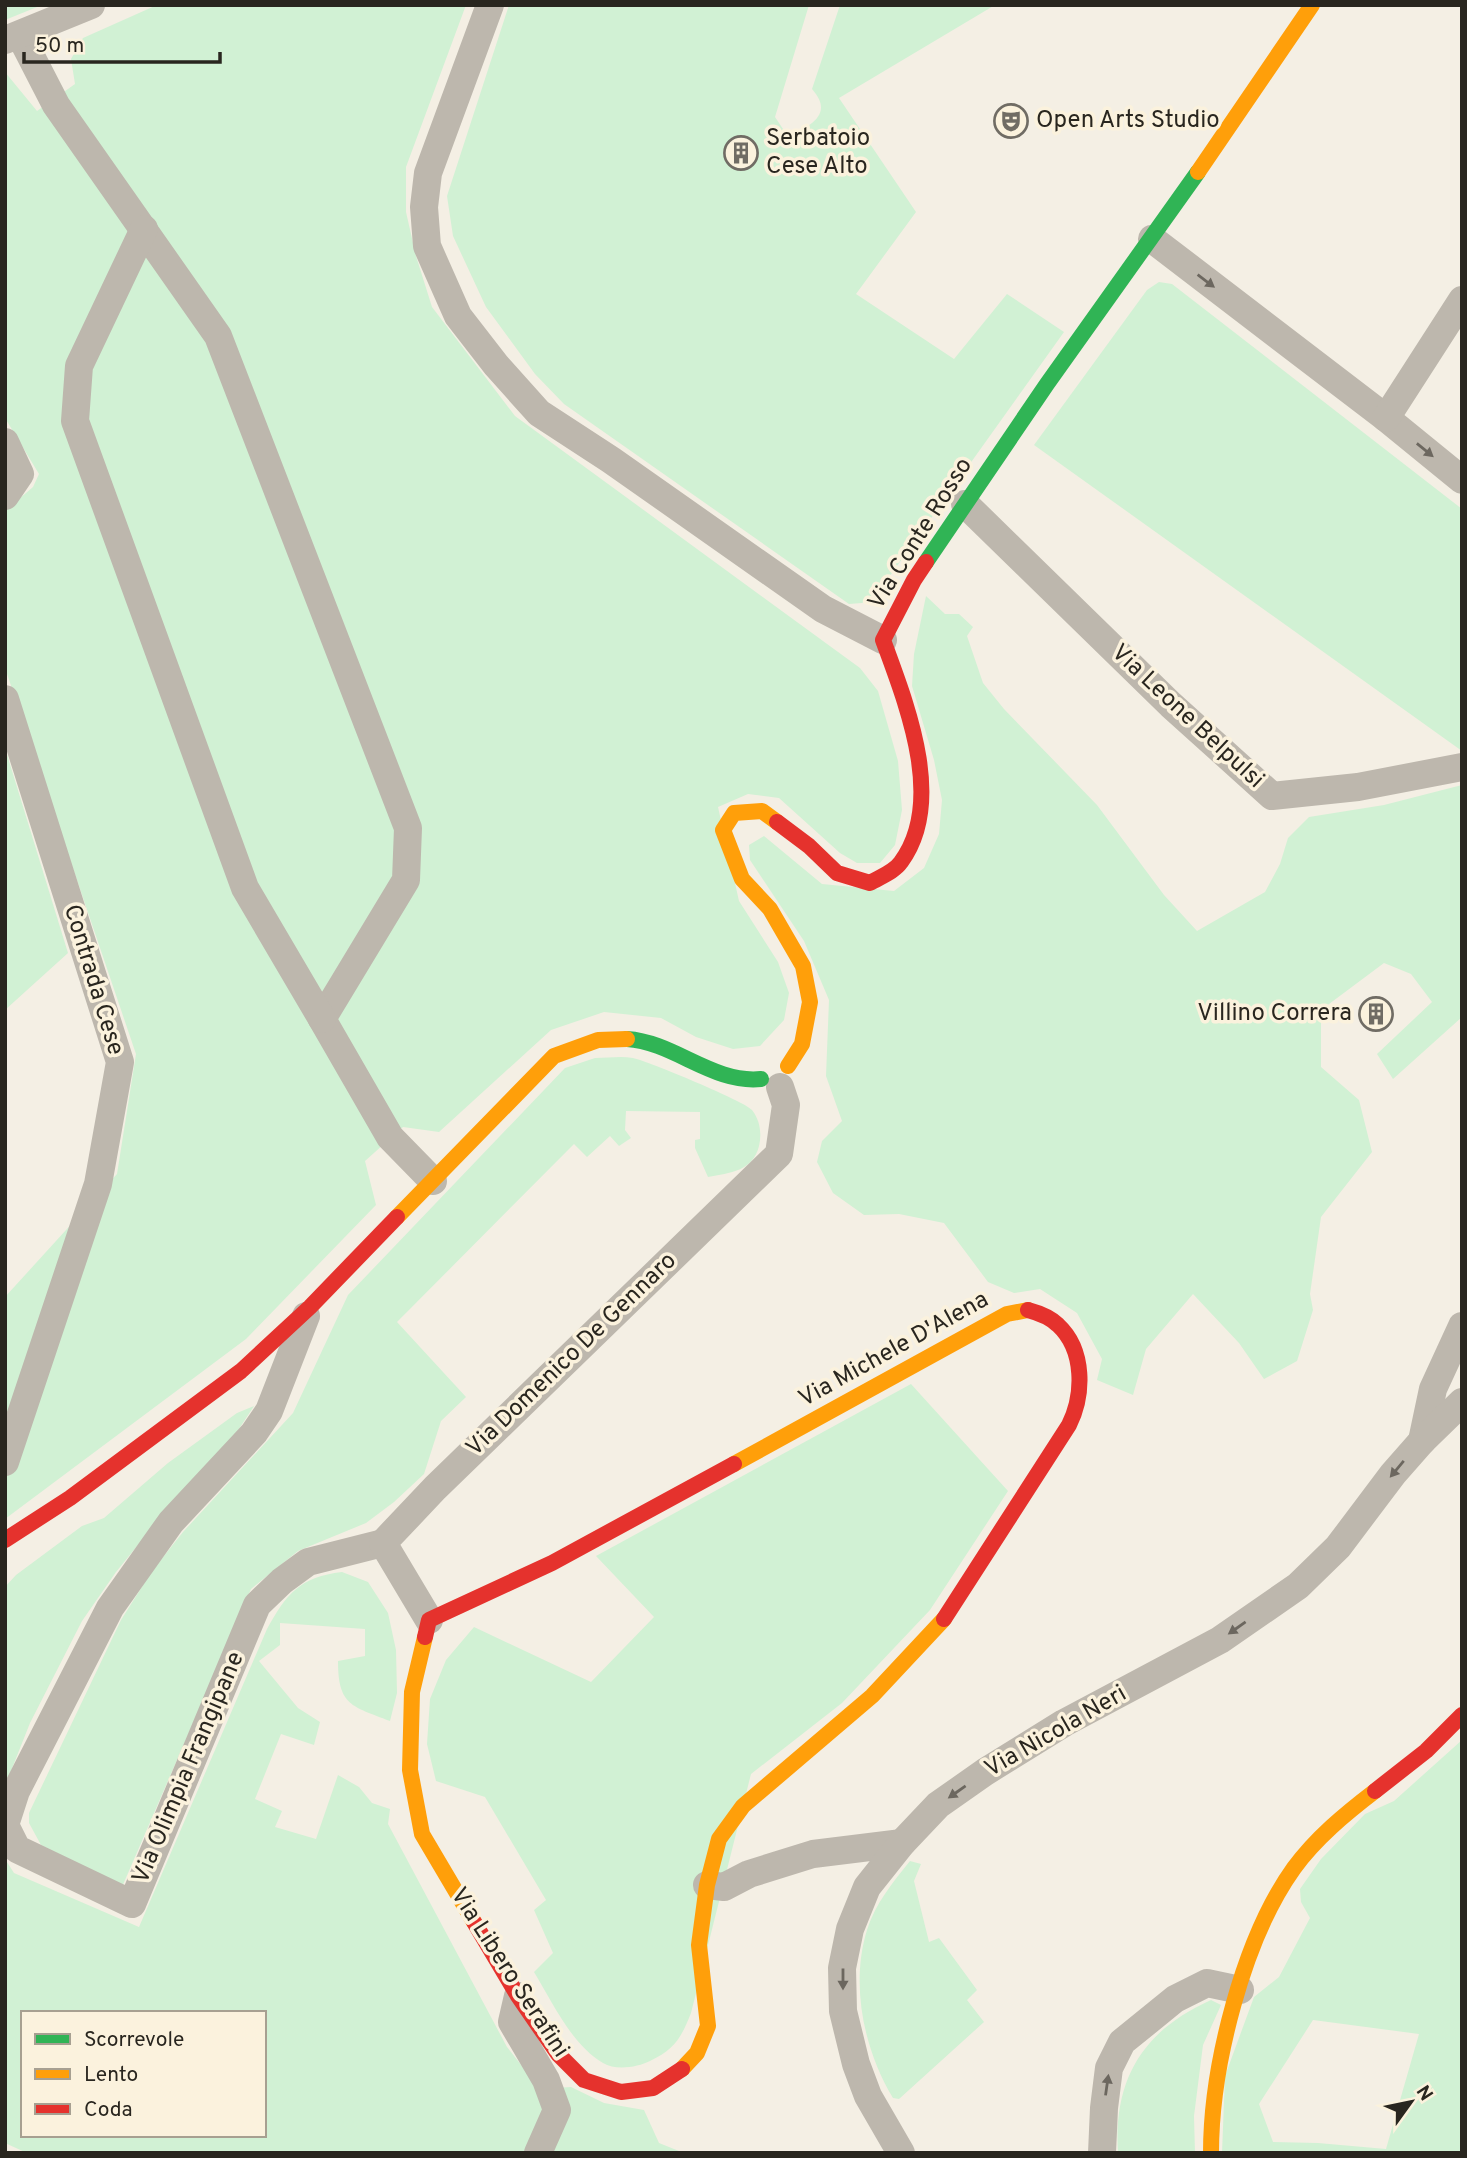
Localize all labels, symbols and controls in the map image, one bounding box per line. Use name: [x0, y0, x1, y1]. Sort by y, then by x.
scale bar: [24, 21, 220, 65]
text: 50 m: [35, 33, 84, 60]
theatre icon: Open Arts Studio: [992, 102, 1030, 140]
place label: Open Arts Studio: [1036, 106, 1220, 136]
place label: Serbatoio Cese Alto: [766, 124, 870, 182]
building icon: Serbatoio Cese Alto: [722, 134, 760, 172]
one-way arrow: [1197, 273, 1215, 288]
one-way arrow: [1416, 442, 1434, 457]
street label: Via Conte Rosso: [862, 452, 980, 616]
street label: Via Leone Belpulsi: [1104, 638, 1270, 796]
street label: Contrada Cese: [56, 901, 130, 1059]
building icon: Villino Correra: [1357, 995, 1395, 1033]
place label: Villino Correra: [1197, 999, 1352, 1029]
street label: Via Domenico De Gennaro: [461, 1247, 683, 1463]
street label: Via Michele D'Alena: [794, 1285, 994, 1415]
one-way arrow: [1389, 1460, 1405, 1478]
one-way arrow: [1228, 1621, 1246, 1635]
street label: Via Olimpia Frangipane: [127, 1648, 251, 1888]
street label: Via Nicola Neri: [980, 1679, 1132, 1785]
one-way arrow: [948, 1785, 966, 1799]
street label: Via Libero Serafini: [443, 1882, 575, 2064]
one-way arrow: [837, 1969, 849, 1991]
legend: [21, 2011, 266, 2137]
text: Scorrevole: [84, 2027, 184, 2054]
text: Lento: [84, 2062, 138, 2089]
north arrow: [1376, 2067, 1446, 2137]
one-way arrow: [1102, 2074, 1113, 2096]
text: N: [1410, 2082, 1437, 2106]
text: Coda: [84, 2097, 133, 2124]

